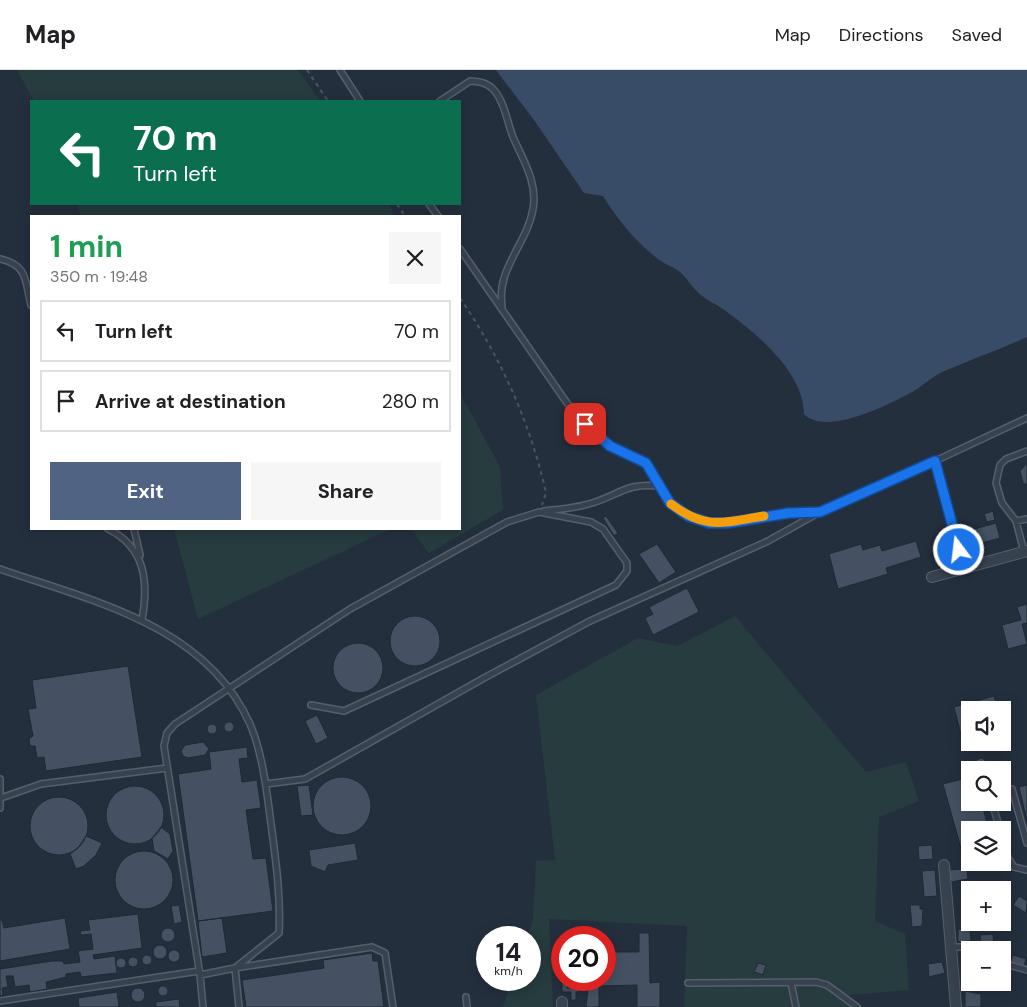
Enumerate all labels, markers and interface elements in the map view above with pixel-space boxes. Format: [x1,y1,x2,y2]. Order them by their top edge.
text: Map [25,19,76,50]
text: Map [775,23,811,47]
text: Directions [839,23,924,47]
text: Saved [952,23,1002,47]
text: 70 m [133,115,217,161]
icon: left [50,120,115,185]
text: Turn left [133,159,217,188]
text: 1 min [50,227,123,266]
button: close [389,232,441,284]
text: 350 m · 19:48 [50,266,148,287]
icon: left [52,317,80,345]
text: Turn left [95,319,173,344]
text: 70 m [394,319,439,344]
icon: arrive [52,387,80,415]
text: Arrive at destination [95,389,286,414]
text: 280 m [382,389,439,414]
pin [564,403,606,445]
icon: arrive [571,410,599,438]
button: Exit [50,462,241,520]
button: Share [251,462,441,520]
position arrow [932,523,984,575]
map controls [961,701,1011,991]
button: sound [961,701,1011,751]
button: search [961,761,1011,811]
button: layers [961,821,1011,871]
button: + [961,881,1011,931]
speed limit sign: 20 [551,926,616,991]
text: 14 [496,936,521,969]
button: − [961,941,1011,991]
text: km/h [494,963,523,979]

